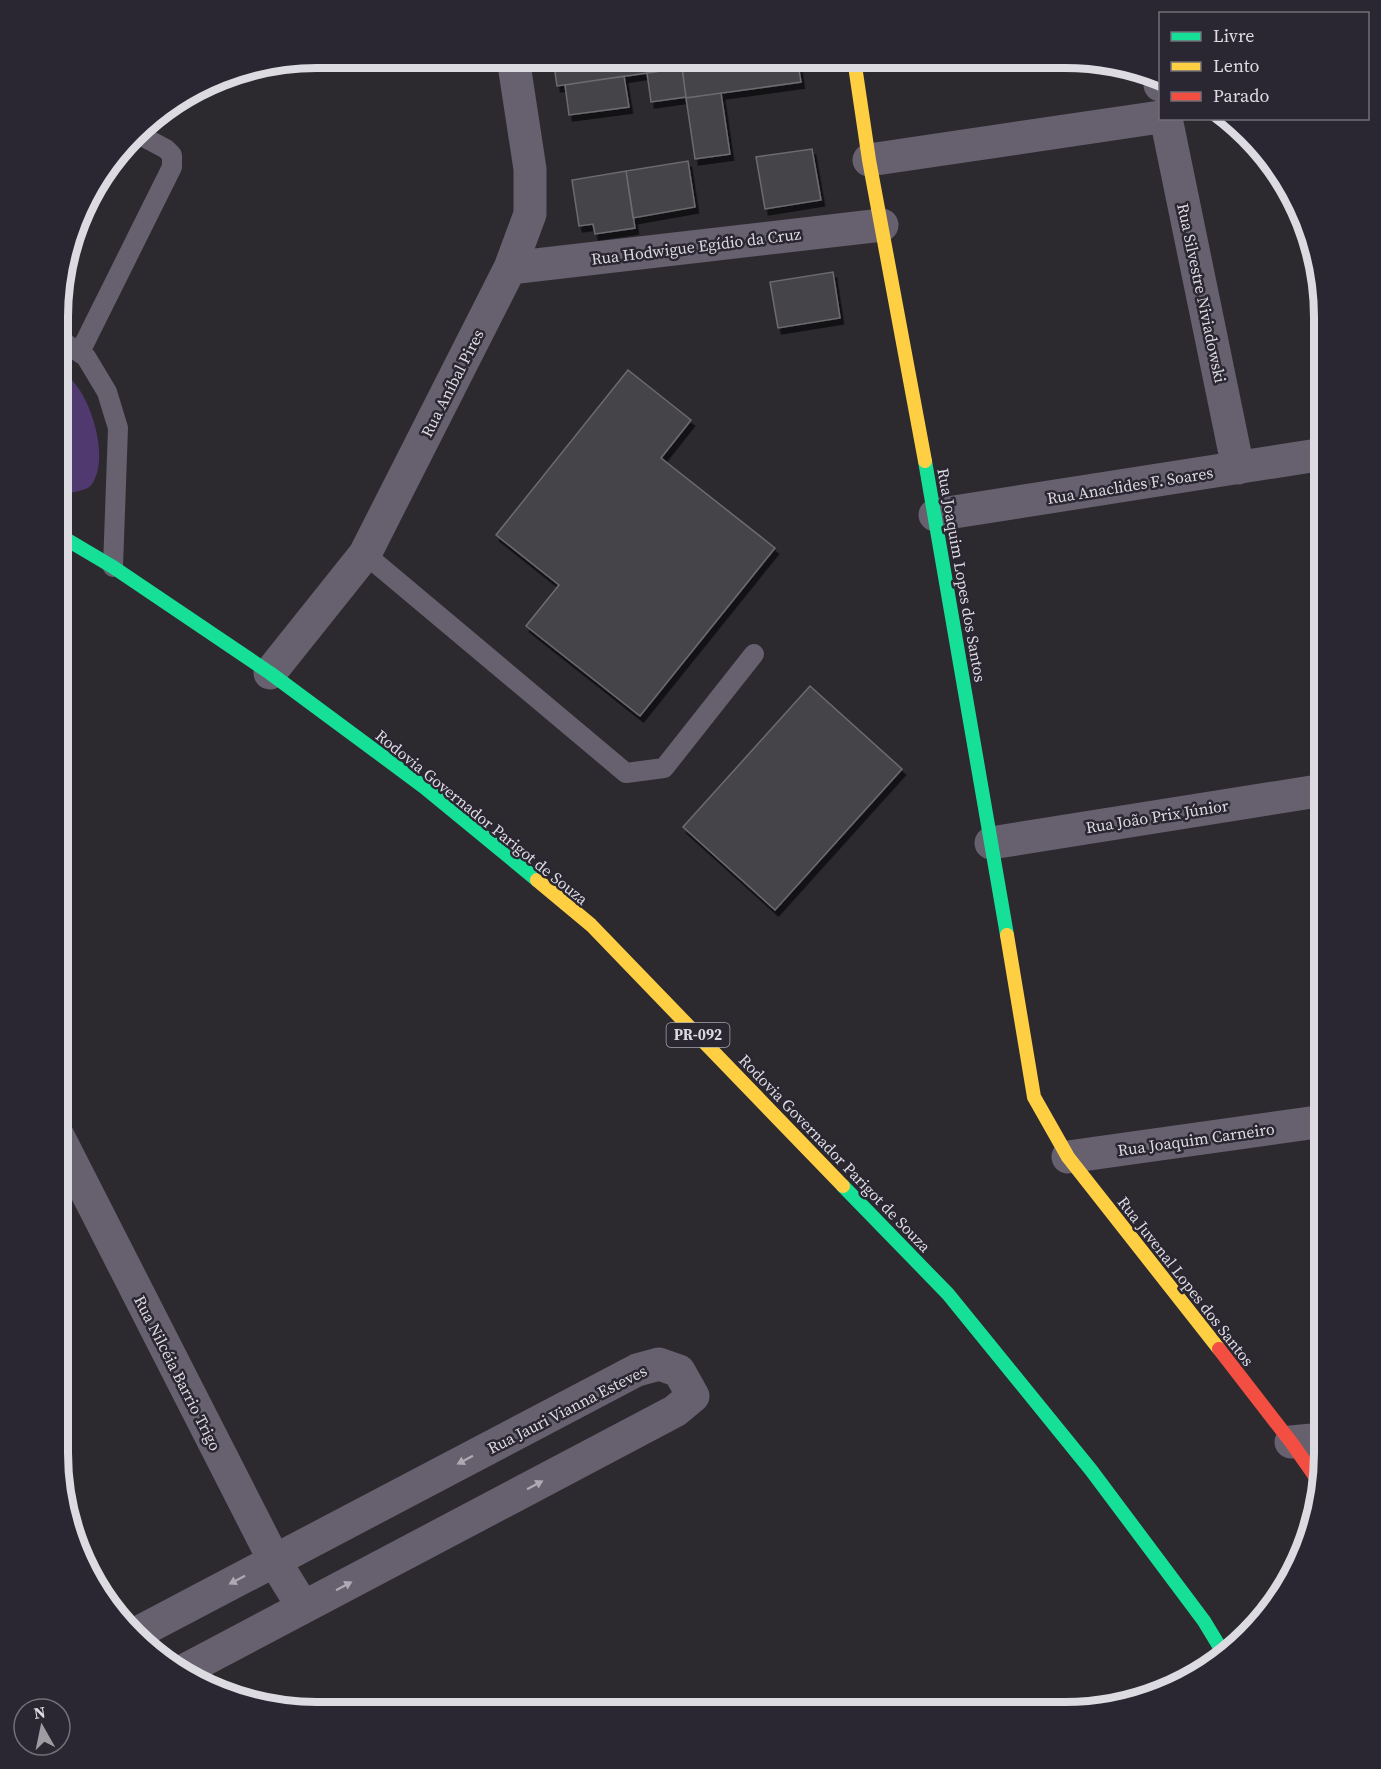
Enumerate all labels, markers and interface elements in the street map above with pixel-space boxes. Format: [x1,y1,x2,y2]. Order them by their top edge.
legend [1159,12,1369,120]
text: Livre [1213,23,1255,48]
text: Lento [1213,53,1260,78]
text: Parado [1213,83,1269,108]
street label: Rua Silvestre Niviadowski [1172,201,1232,385]
street label: Rua Hodwigue Egídio da Cruz [590,222,802,270]
street label: Rua Aníbal Pires [415,325,489,441]
street label: Rua Anaclides F. Soares [1045,461,1215,509]
street label: Rua Joaquim Lopes dos Santos [932,466,992,684]
street label: Rodovia Governador Parigot de Souza [371,724,594,910]
street label: Rua João Prix Júnior [1084,794,1230,838]
road number: PR-092 [666,1023,730,1047]
street label: Rodovia Governador Parigot de Souza [734,1049,936,1257]
street label: Rua Joaquim Carneiro [1116,1117,1276,1161]
street label: Rua Juvenal Lopes dos Santos [1113,1192,1259,1370]
street label: Rua Nilcéia Barrio Trigo [129,1292,227,1455]
street label: Rua Jauri Vianna Esteves [483,1359,651,1459]
one-way arrow [456,1455,473,1465]
one-way arrow [526,1480,543,1490]
one-way arrow [228,1575,245,1585]
one-way arrow [335,1581,352,1590]
north arrow [12,1697,72,1757]
text: N [32,1700,47,1724]

